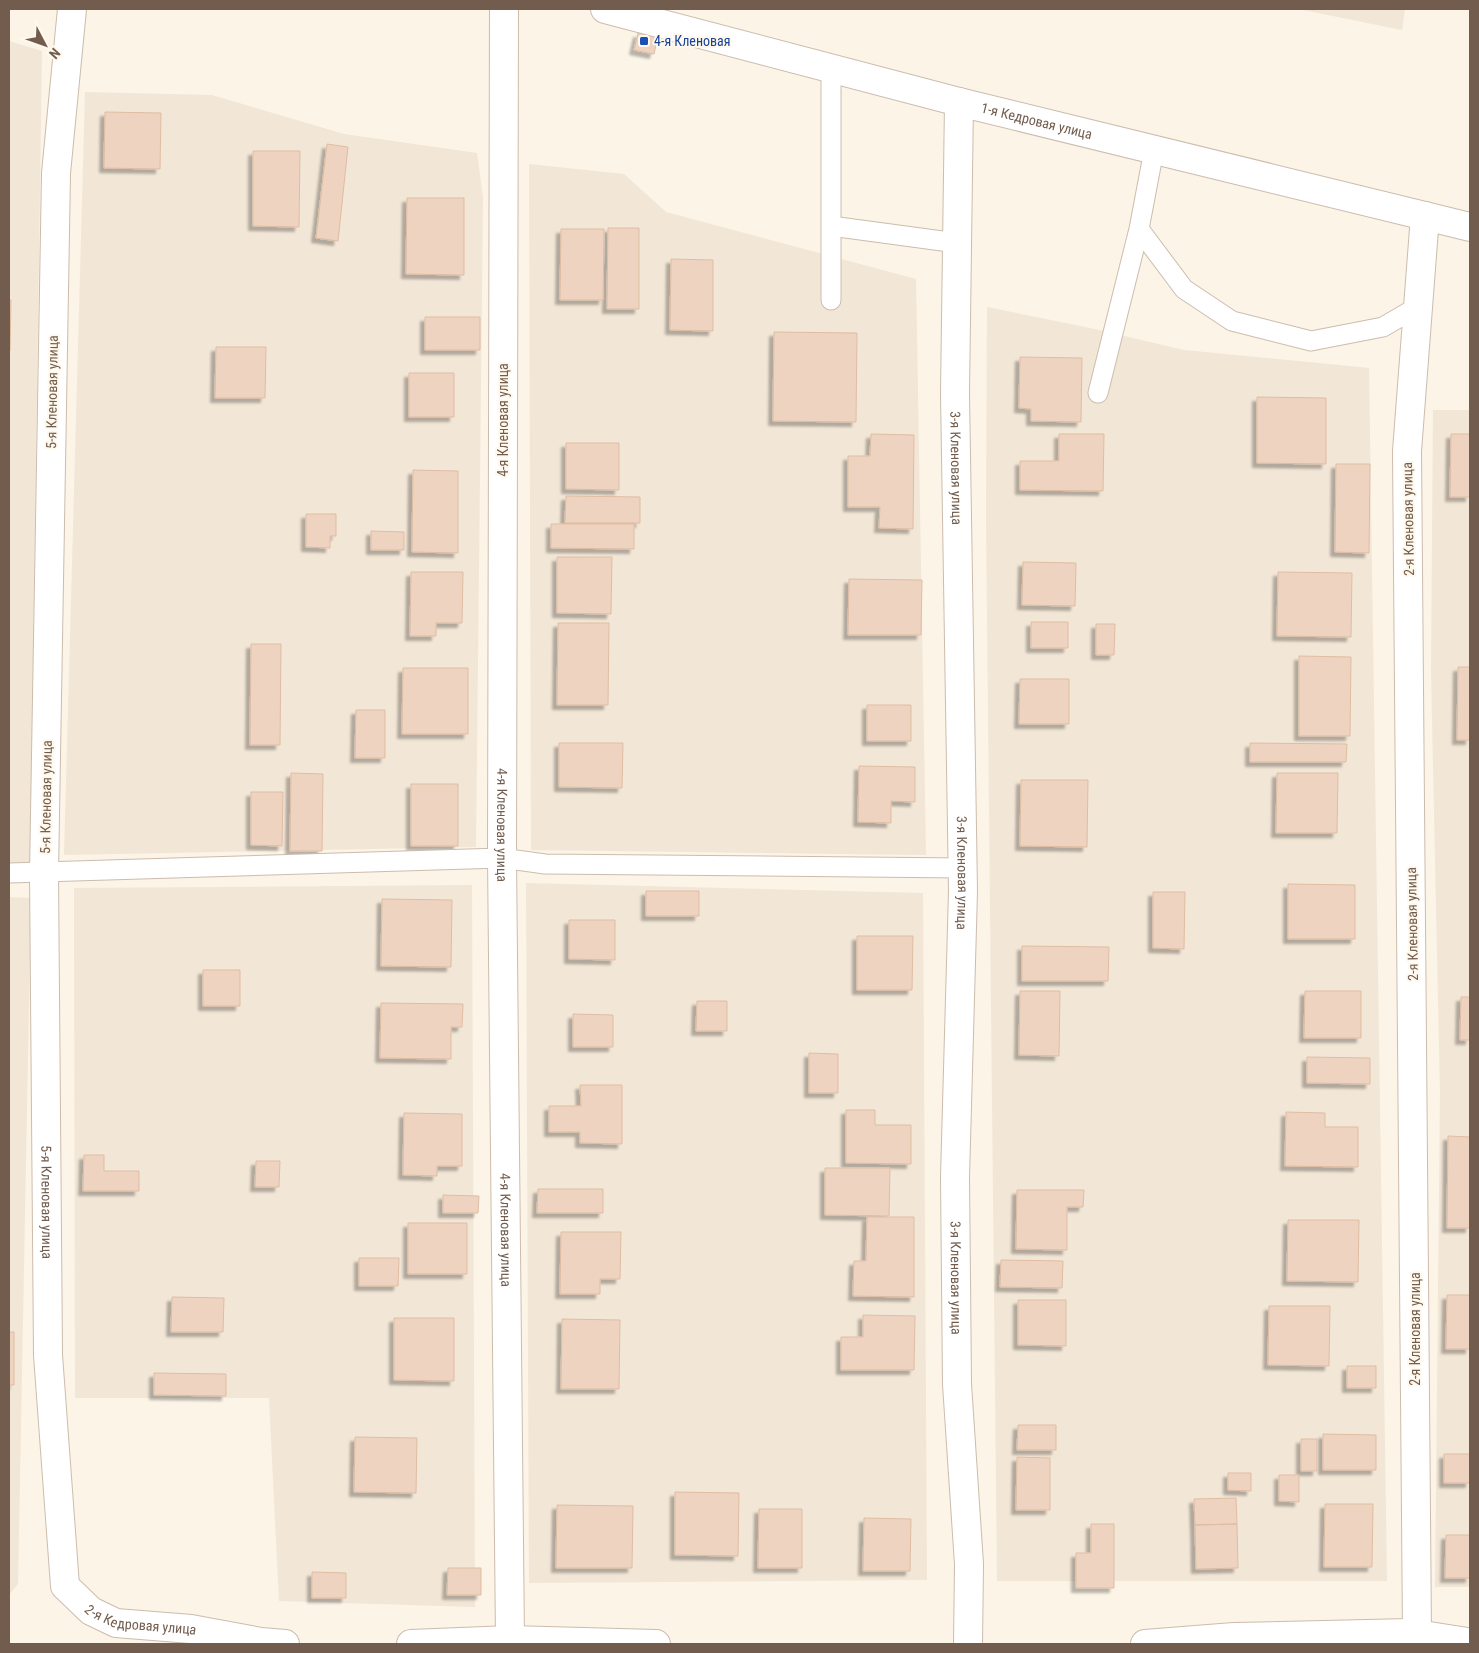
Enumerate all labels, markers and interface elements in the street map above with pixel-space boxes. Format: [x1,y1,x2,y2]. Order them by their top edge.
north arrow [20,20,70,70]
place label: 4-я Кленовая [654,33,731,49]
marker: 4-я Кленовая [638,35,650,47]
text: N [46,45,64,62]
street label: 1-я Кедровая улица [980,100,1094,142]
street label: 5-я Кленовая улица [43,335,61,449]
street label: 4-я Кленовая улица [495,363,511,477]
street label: 3-я Кленовая улица [947,411,965,525]
street label: 2-я Кленовая улица [1399,462,1417,576]
street label: 5-я Кленовая улица [37,740,55,854]
street label: 4-я Кленовая улица [494,768,510,882]
street label: 3-я Кленовая улица [954,816,971,930]
street label: 2-я Кленовая улица [1403,867,1421,981]
street label: 5-я Кленовая улица [38,1145,55,1259]
street label: 4-я Кленовая улица [497,1173,514,1287]
street label: 3-я Кленовая улица [947,1221,965,1335]
street label: 2-я Кленовая улица [1407,1272,1423,1386]
street label: 2-я Кедровая улица [82,1601,198,1638]

